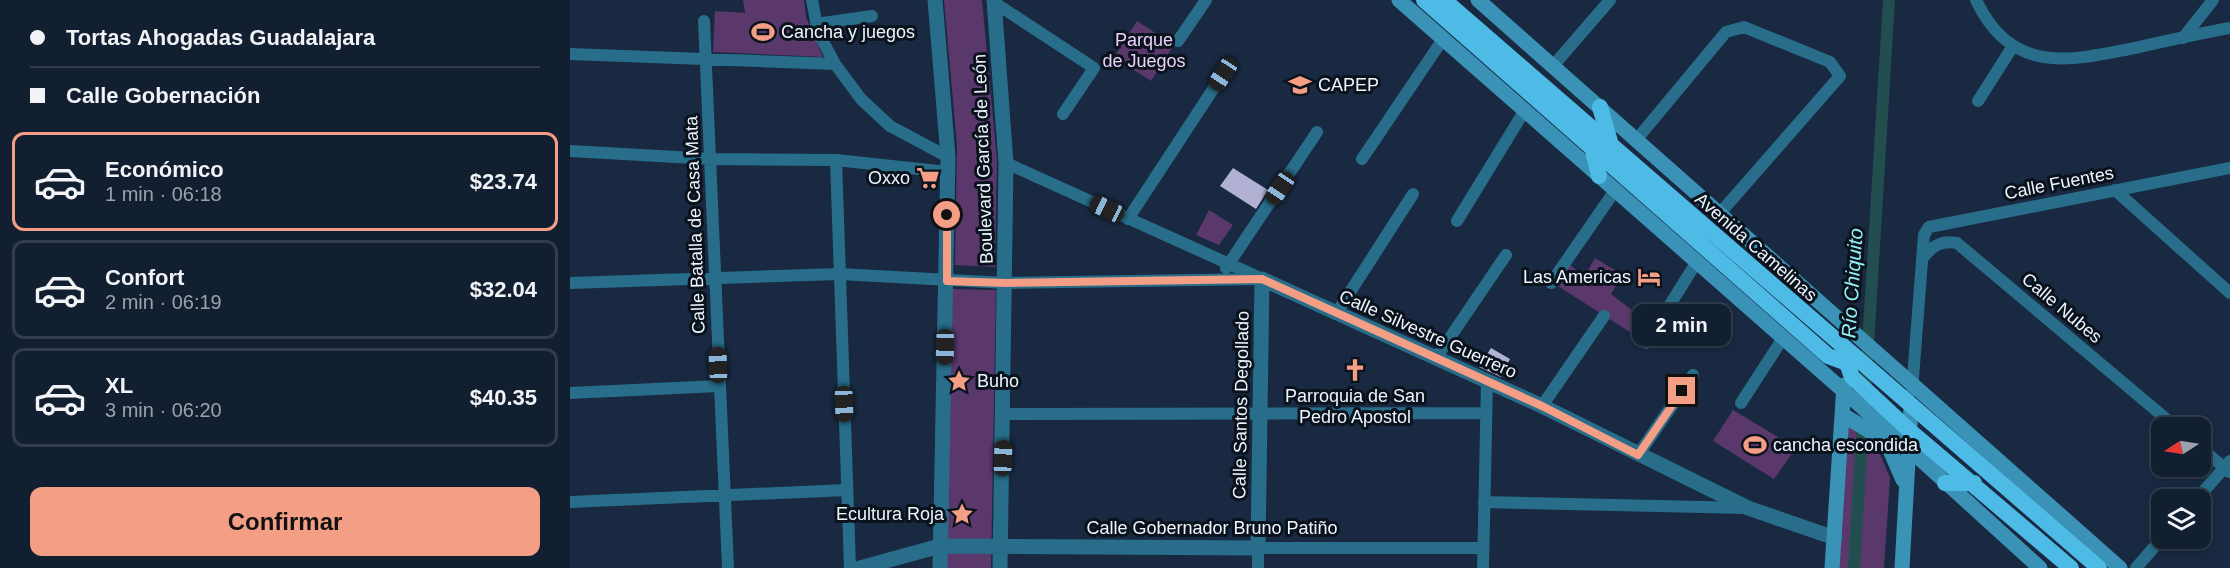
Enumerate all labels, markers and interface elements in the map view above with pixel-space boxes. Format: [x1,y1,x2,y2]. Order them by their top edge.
sports icon: Cancha y juegos [750,19,776,45]
place label: Cancha y juegos [781,22,915,42]
text: Tortas Ahogadas Guadalajara [66,25,375,50]
park label: Parque de Juegos [1102,30,1186,71]
street label: Boulevard García de León [969,54,997,264]
car [1206,54,1240,94]
school or university icon: CAPEP [1287,72,1313,98]
place label: CAPEP [1318,75,1379,95]
text: Calle Gobernación [66,83,260,108]
street label: Calle Batalla de Casa Mata [681,115,709,334]
icon: car [33,155,87,209]
text: Económico [105,157,224,182]
street label: Calle Fuentes [2003,163,2115,203]
supermarket icon: Oxxo [915,165,941,191]
place label: Oxxo [868,168,910,188]
car [1262,168,1298,208]
text: $23.74 [470,169,537,194]
text: 1 min · 06:18 [105,183,222,205]
street label: Avenida Camelinas [1691,189,1821,305]
car [1087,193,1127,225]
route start [933,201,960,228]
water label: Río Chiquito [1837,227,1867,339]
icon: car [33,263,87,317]
hotel icon: Las Americas [1636,264,1662,290]
text: Confort [105,265,184,290]
place label: Las Americas [1523,267,1631,287]
street label: Calle Nubes [2018,269,2106,347]
text: $32.04 [470,277,537,302]
street label: Calle Silvestre Guerrero [1336,286,1520,382]
text: 2 min · 06:19 [105,291,222,313]
callout: 2 min [1632,304,1732,346]
street label: Calle Santos Degollado [1229,311,1253,499]
text: 2 min [1655,314,1708,336]
car [936,329,954,365]
car [708,347,728,383]
church icon: Parroquia de San Pedro Apostol [1342,357,1368,383]
place icon: Buho [946,368,972,394]
icon: car [33,371,87,425]
place label: Buho [977,371,1019,391]
text: XL [105,373,133,398]
route end [1668,377,1695,404]
text: $40.35 [470,385,537,410]
car [834,386,854,422]
place label: Parroquia de San Pedro Apostol [1285,386,1425,427]
text: 3 min · 06:20 [105,399,222,421]
north arrow [2151,417,2211,477]
map controls [2151,417,2211,549]
sports icon: cancha escondida [1742,432,1768,458]
place label: cancha escondida [1773,435,1919,455]
car [993,440,1013,476]
button: Confirmar [30,487,540,556]
button: layers [2151,489,2211,549]
place icon: Ecultura Roja [949,501,975,527]
place label: Ecultura Roja [836,504,945,524]
street label: Calle Gobernador Bruno Patiño [1086,518,1338,538]

